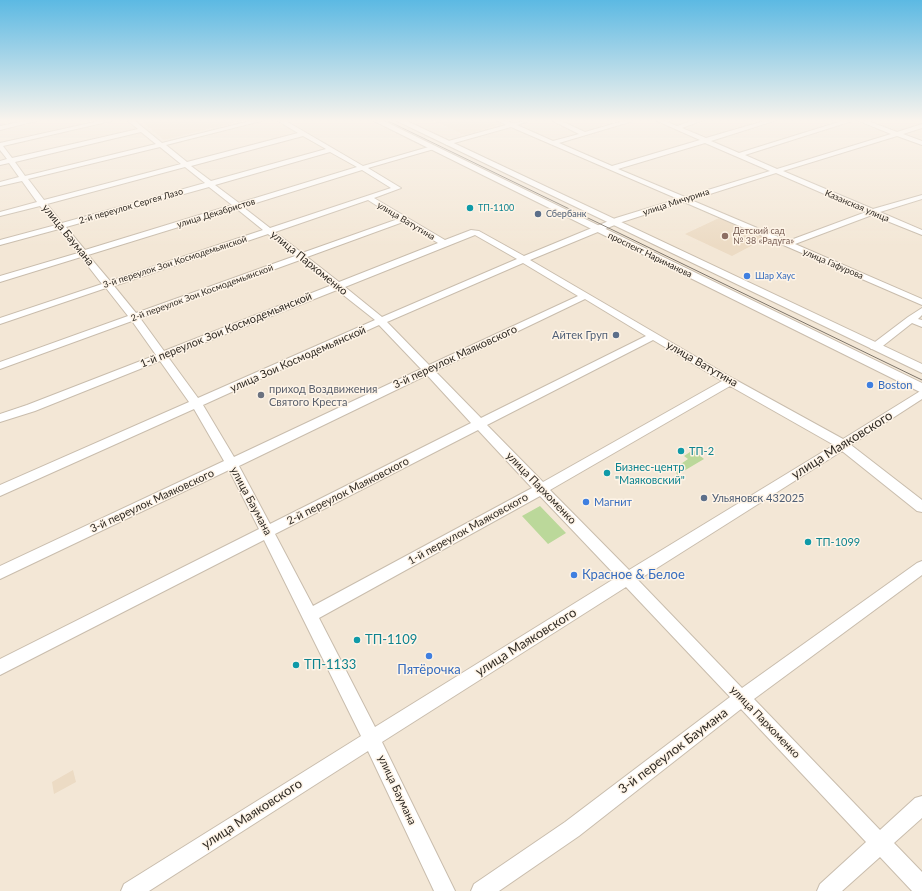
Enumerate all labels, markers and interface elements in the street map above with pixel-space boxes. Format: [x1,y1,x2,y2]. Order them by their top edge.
street label: 2-й переулок Сергея Лазо [78,186,184,226]
street label: улица Мичурина [641,186,711,218]
street label: Казанская улица [823,188,891,224]
street label: улица Декабристов [176,196,256,230]
street label: улица Ватутина [375,200,437,242]
street label: улица Баумана [39,201,97,269]
marker: ТП-1100 [465,203,475,213]
place label: ТП-1100 [478,203,514,213]
marker: Сбербанк [533,209,543,219]
place label: Сбербанк [546,209,586,219]
place label: Детский сад № 38 «Радуга» [733,226,794,247]
street label: улица Пархоменко [268,228,350,298]
street label: проспект Нариманова [606,230,694,280]
marker: Детский сад № 38 «Радуга» [720,231,730,241]
street label: 3-й переулок Зои Космодемьянской [102,234,248,290]
street label: улица Гафурова [801,246,865,282]
street label: 2-й переулок Зои Космодемьянской [129,262,275,324]
marker: Шар Хаус [742,271,752,281]
place label: Шар Хаус [755,271,795,281]
street label: 1-й переулок Зои Космодемьянской [138,289,314,371]
street label: 3-й переулок Маяковского [391,322,519,392]
street label: улица Зои Космодемьянской [228,323,368,395]
place label: Айтек Груп [552,328,608,342]
marker: Айтек Груп [611,330,621,340]
street label: улица Ватутина [664,338,740,390]
place label: Boston [878,378,912,392]
marker: Boston [865,380,875,390]
place label: приход Воздвижения Святого Креста [269,382,377,408]
marker: приход Воздвижения Святого Креста [256,390,266,400]
street label: улица Маяковского [789,408,895,482]
place label: ТП-2 [689,444,714,458]
marker: ТП-2 [676,446,686,456]
street label: улица Пархоменко [503,449,579,527]
street label: 2-й переулок Маяковского [285,454,411,528]
place label: Бизнес-центр "Маяковский" [615,460,685,486]
street label: улица Баумана [227,465,275,537]
street label: 3-й переулок Маяковского [88,466,216,536]
marker: Бизнес-центр "Маяковский" [602,468,612,478]
street label: 1-й переулок Маяковского [406,490,530,568]
place label: Ульяновск 432025 [712,491,804,505]
marker: Ульяновск 432025 [699,493,709,503]
place label: Магнит [594,495,632,509]
marker: Магнит [581,497,591,507]
place label: ТП-1099 [816,535,860,549]
marker: ТП-1099 [803,537,813,547]
place label: Красное & Белое [582,567,685,583]
marker: Красное & Белое [569,570,579,580]
street label: улица Маяковского [473,605,579,679]
place label: ТП-1109 [365,632,417,648]
marker: ТП-1109 [352,635,362,645]
marker: Пятёрочка [424,651,434,661]
place label: ТП-1133 [304,657,356,673]
marker: ТП-1133 [291,660,301,670]
place label: Пятёрочка [397,662,461,678]
street label: улица Пархоменко [727,683,803,761]
street label: 3-й переулок Баумана [615,705,731,797]
street label: улица Баумана [375,753,419,827]
street label: улица Маяковского [199,776,305,852]

